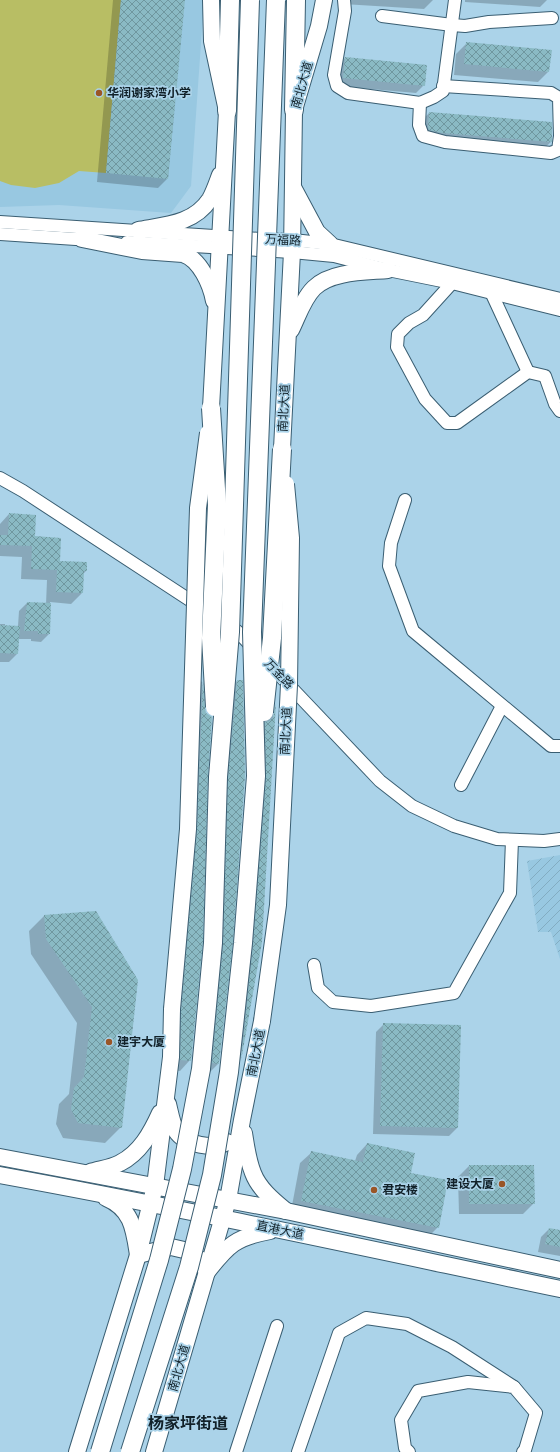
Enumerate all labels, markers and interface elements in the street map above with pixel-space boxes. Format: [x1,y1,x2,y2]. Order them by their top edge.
street label: 南北大道 [289,60,315,110]
place label: 华润谢家湾小学 [107,86,191,100]
marker: 华润谢家湾小学 [94,88,104,98]
street label: 万福路 [265,232,301,248]
street label: 南北大道 [276,384,292,432]
street label: 万金路 [261,656,297,692]
street label: 南北大道 [278,707,294,755]
street label: 南北大道 [245,1028,267,1078]
place label: 建宇大厦 [117,1035,165,1049]
marker: 建宇大厦 [104,1037,114,1047]
place label: 建设大厦 [446,1177,494,1191]
marker: 建设大厦 [497,1179,507,1189]
place label: 君安楼 [382,1183,418,1197]
marker: 君安楼 [369,1185,379,1195]
street label: 直港大道 [255,1218,305,1242]
street label: 南北大道 [166,1343,192,1393]
district label: 杨家坪街道 [148,1414,228,1434]

